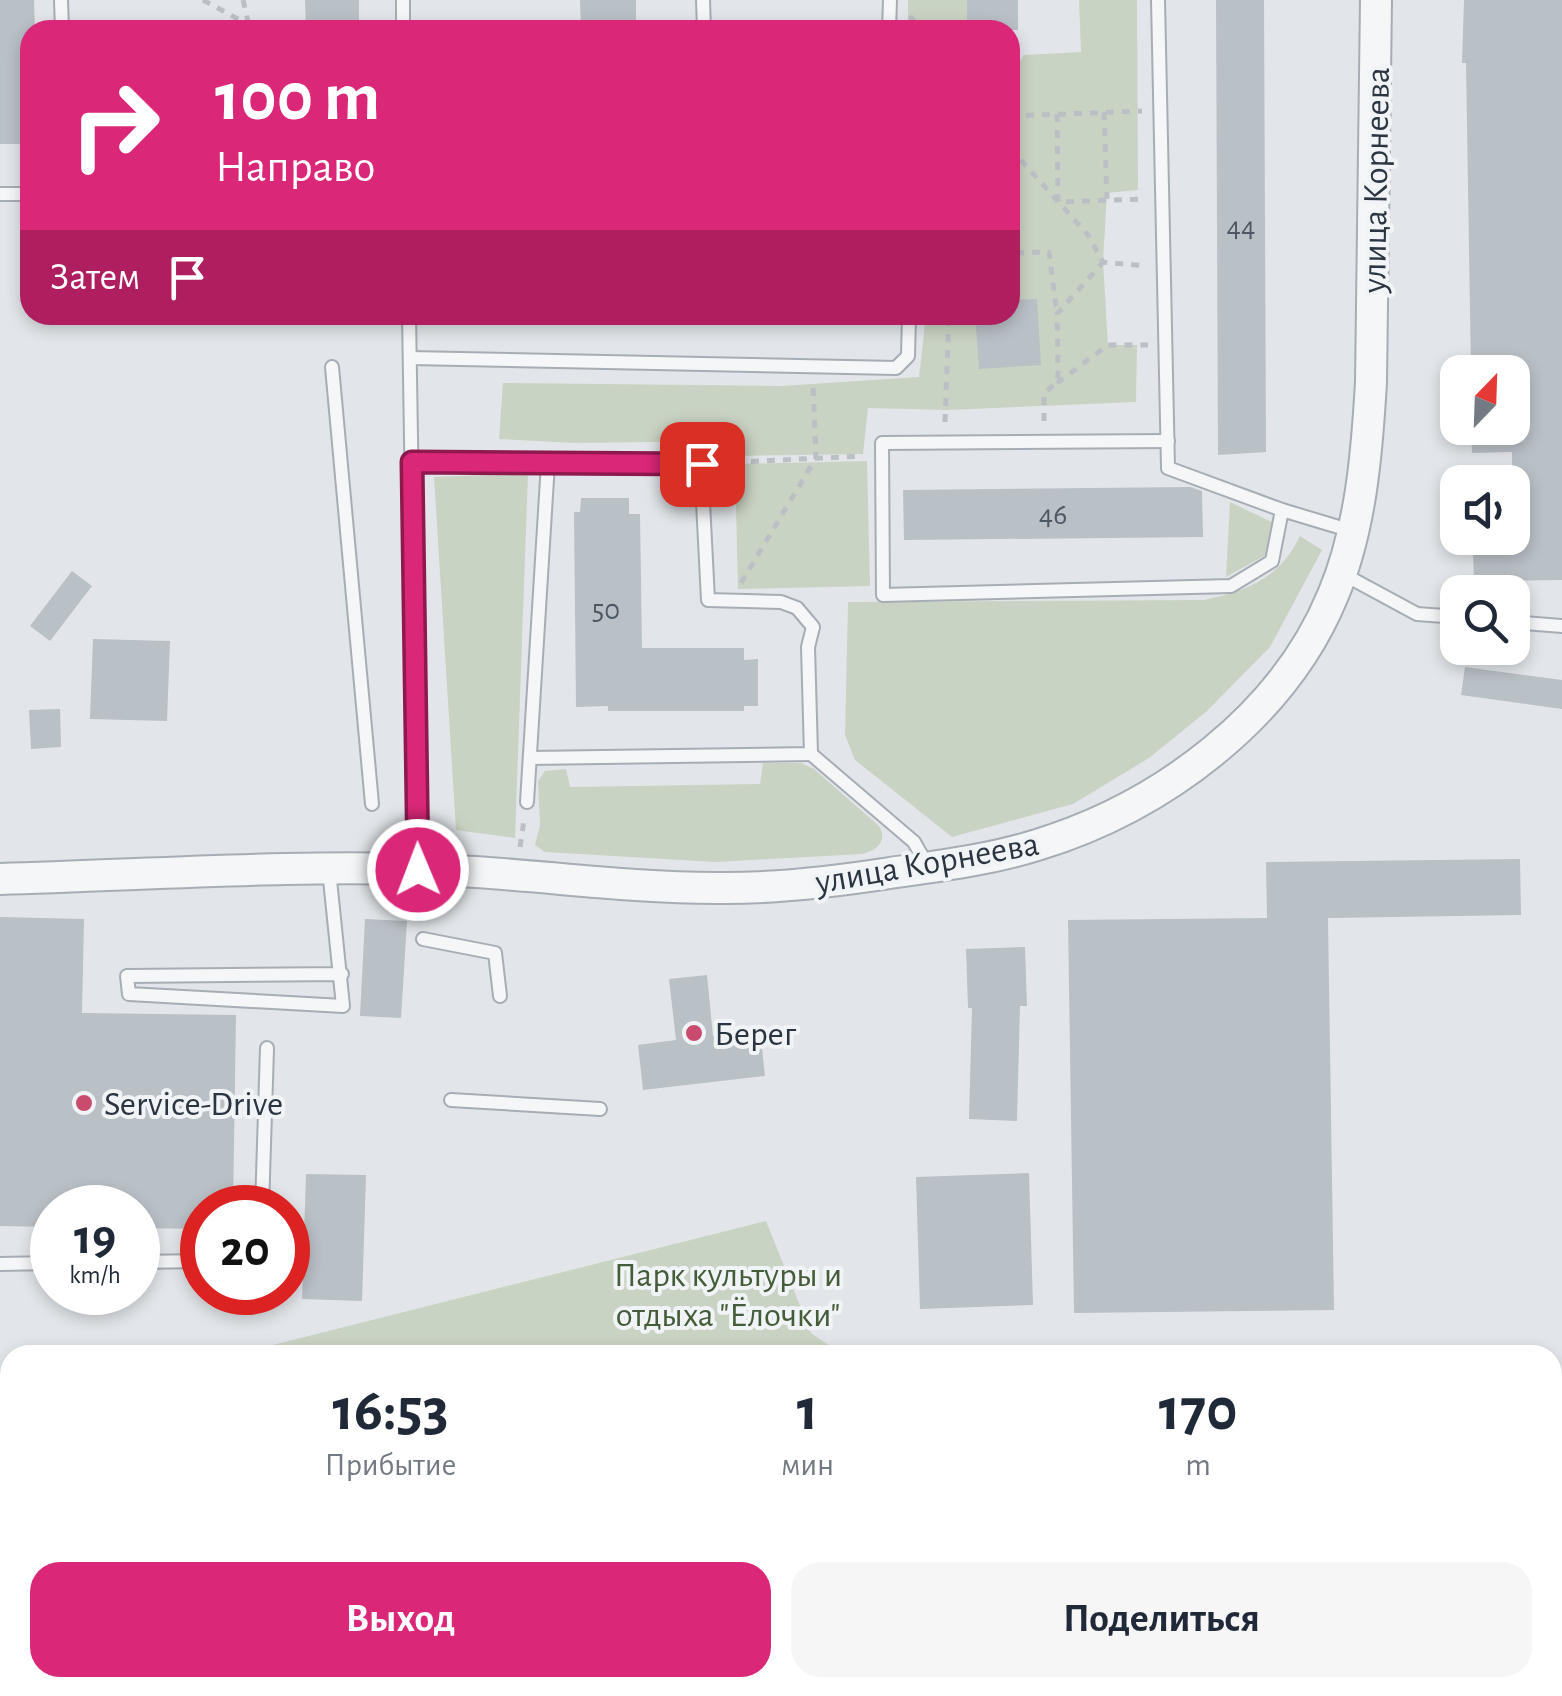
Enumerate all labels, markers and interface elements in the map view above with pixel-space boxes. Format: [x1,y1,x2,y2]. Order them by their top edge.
icon: right [50,60,180,190]
text: 100 m [215,63,380,133]
street label: улица Корнеева [1357,67,1396,294]
text: Направо [215,145,375,190]
house number: 44 [1227,212,1255,242]
icon: arrive [160,250,215,305]
text: Затем [50,259,140,297]
north arrow [1440,355,1530,445]
map controls [1440,355,1530,665]
pin [660,422,745,507]
icon: arrive [675,437,730,492]
button: sound [1440,465,1530,555]
house number: 46 [1039,500,1067,530]
button: search [1440,575,1530,665]
house number: 50 [592,595,620,625]
position arrow [366,818,470,922]
street label: улица Корнеева [812,827,1042,901]
place label: Берег [714,1017,797,1052]
marker: Берег [683,1022,705,1044]
place label: Service-Drive [104,1087,283,1122]
marker: Service-Drive [73,1092,95,1114]
speed limit sign: 20 [180,1185,310,1315]
text: 19 [74,1213,116,1263]
park label: Парк культуры и отдыха "Ёлочки" [614,1258,842,1333]
text: km/h [69,1263,121,1288]
text: 16:53 [332,1381,449,1441]
text: 1 [797,1381,818,1441]
text: 170 [1159,1381,1237,1441]
text: Прибытие [325,1449,456,1481]
text: мин [781,1449,834,1481]
text: m [1185,1449,1211,1481]
button: Выход [30,1562,771,1677]
button: Поделиться [791,1562,1532,1677]

